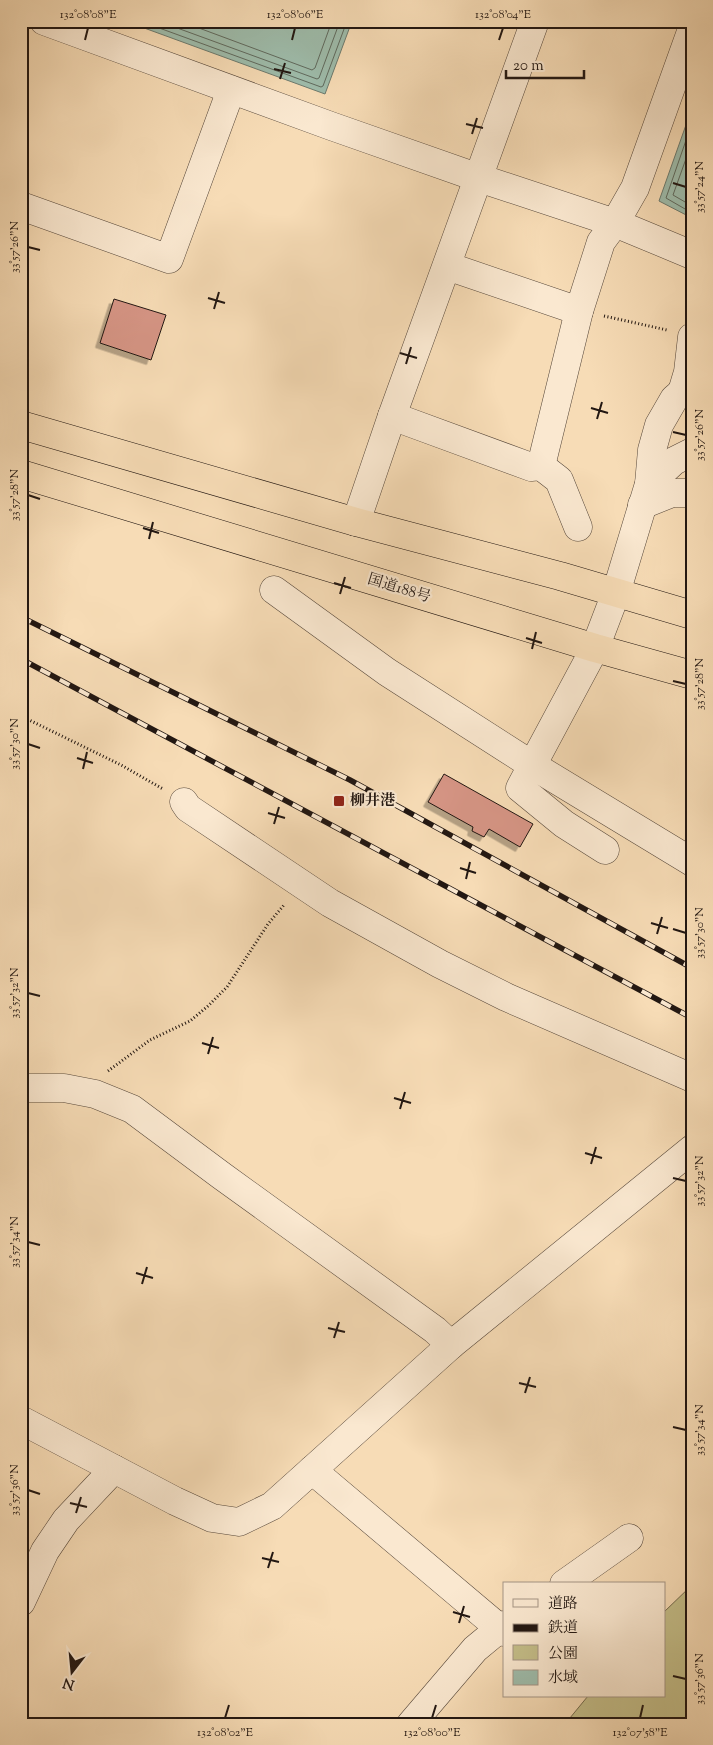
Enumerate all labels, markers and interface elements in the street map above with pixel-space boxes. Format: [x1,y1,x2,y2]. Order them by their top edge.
text: 132°08'08"E [60,6,117,24]
text: 132°08'06"E [267,6,324,24]
text: 132°08'04"E [475,6,532,24]
scale bar [506,48,583,80]
text: 20 m [513,56,544,77]
text: 33°57'24"N [691,161,709,213]
text: 33°57'26"N [6,220,24,273]
text: 33°57'26"N [691,408,709,461]
text: 33°57'28"N [6,468,24,521]
street label: 国道188号 [365,569,433,609]
text: 33°57'28"N [691,657,709,710]
text: 33°57'30"N [6,718,24,770]
place label: 柳井港 [350,791,395,812]
marker: 柳井港 [332,794,346,808]
text: 33°57'30"N [691,907,709,959]
text: 33°57'32"N [6,967,24,1018]
text: 33°57'32"N [691,1155,709,1206]
text: 33°57'34"N [6,1216,24,1268]
text: 33°57'34"N [691,1404,709,1456]
text: 33°57'36"N [6,1464,24,1516]
legend [503,1582,666,1698]
text: 道路 [548,1594,578,1615]
text: 鉄道 [548,1618,578,1639]
text: 公園 [548,1644,578,1665]
north arrow [48,1648,98,1698]
text: 33°57'36"N [691,1653,709,1705]
text: 水域 [548,1668,578,1689]
text: N [61,1671,77,1694]
text: 132°08'02"E [197,1724,254,1742]
text: 132°08'00"E [404,1724,461,1742]
text: 132°07'58"E [612,1724,668,1742]

